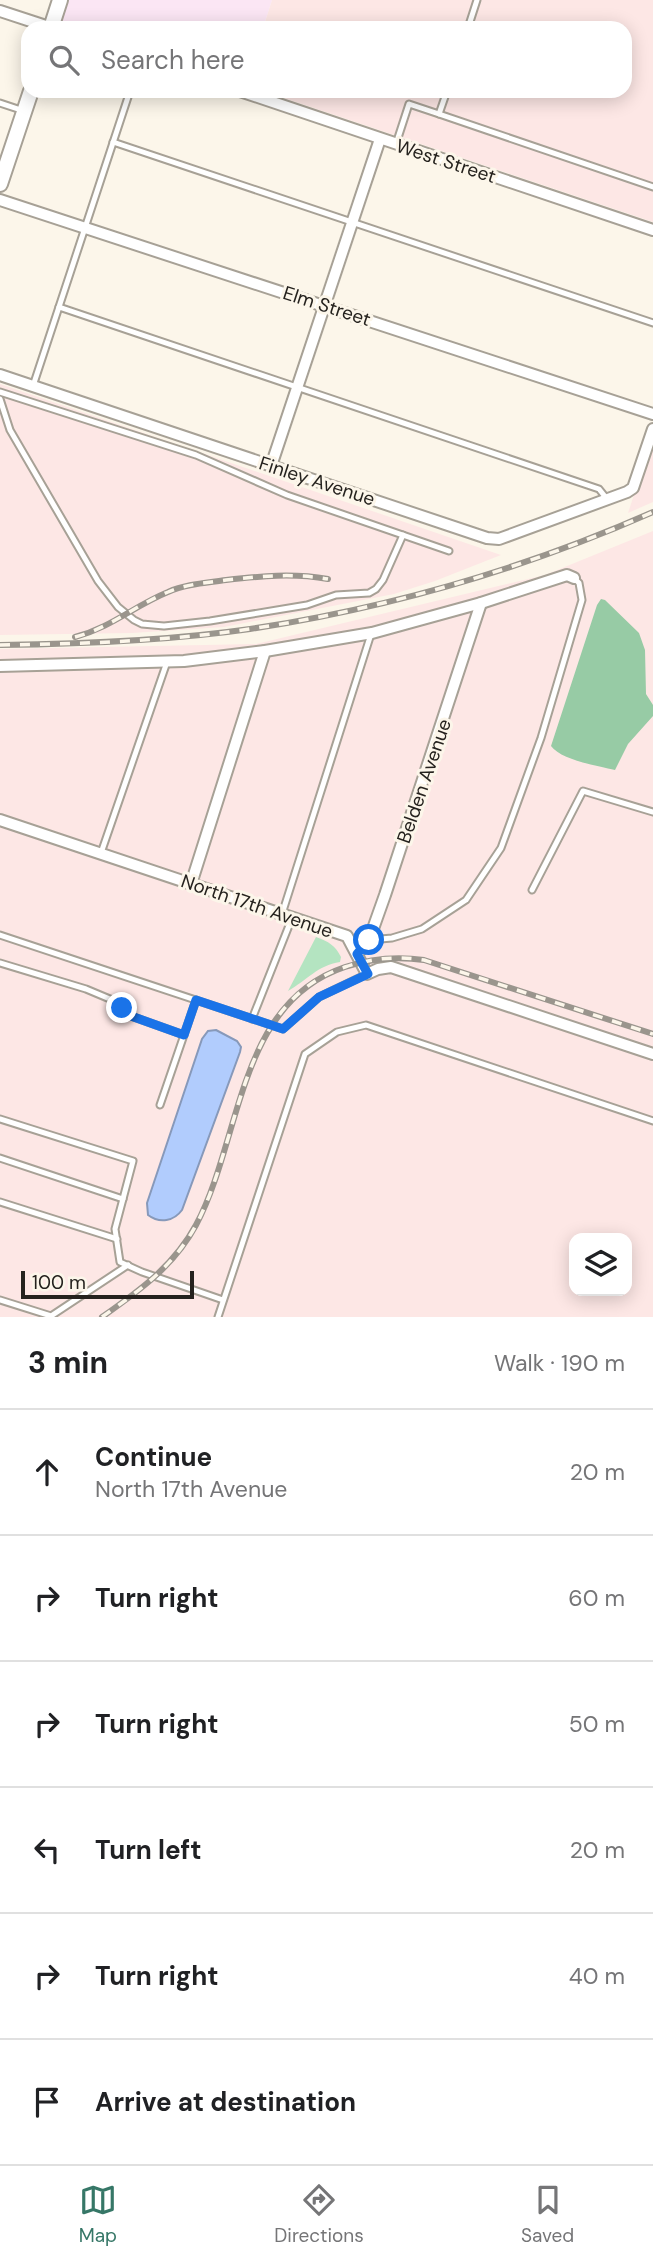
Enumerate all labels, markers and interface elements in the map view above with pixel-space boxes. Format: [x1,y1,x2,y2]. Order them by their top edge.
search box [21,21,632,98]
icon: search [45,41,83,79]
text: Search here [101,43,244,77]
street label: West Street [393,133,499,189]
street label: Elm Street [280,280,374,332]
street label: Finley Avenue [256,450,378,512]
street label: Belden Avenue [391,716,457,846]
street label: North 17th Avenue [178,868,336,944]
route start [353,924,384,955]
route end [106,992,137,1023]
map controls [569,1233,632,1296]
button: layers [569,1233,632,1296]
scale bar [21,1268,194,1300]
text: 100 m [32,1270,86,1295]
text: 3 min [28,1343,108,1382]
text: Walk · 190 m [494,1348,625,1378]
text: Continue [95,1440,212,1474]
icon: ahead [28,1453,66,1491]
text: 20 m [570,1457,625,1487]
text: North 17th Avenue [95,1474,287,1504]
icon: right [28,1579,66,1617]
text: Turn right [95,1581,219,1615]
text: 60 m [568,1583,625,1613]
icon: right [28,1705,66,1743]
text: Turn right [95,1707,219,1741]
text: 50 m [569,1709,625,1739]
icon: left [28,1831,66,1869]
text: Turn left [95,1833,202,1867]
text: 20 m [570,1835,625,1865]
icon: right [28,1957,66,1995]
text: Turn right [95,1959,219,1993]
text: 40 m [569,1961,625,1991]
icon: arrive [28,2083,66,2121]
text: Arrive at destination [95,2085,356,2119]
tab: Map [79,2181,117,2248]
tab: Directions [274,2181,364,2248]
tab: Saved [521,2181,574,2248]

